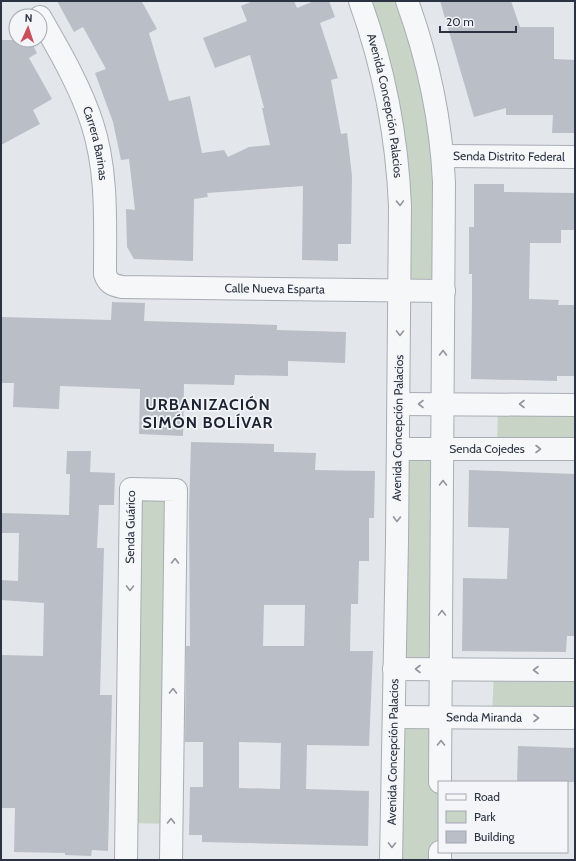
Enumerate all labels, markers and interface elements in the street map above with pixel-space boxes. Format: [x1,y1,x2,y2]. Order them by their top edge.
north arrow [8,8,48,48]
scale bar [440,8,516,34]
text: N [24,11,33,25]
text: 20 m [446,14,474,29]
street label: Avenida Concepción Palacios [364,32,406,178]
street label: Carrera Barinas [80,104,111,181]
street label: Senda Distrito Federal [453,148,565,164]
one-way arrow [395,200,404,206]
street label: Calle Nueva Esparta [224,280,325,297]
one-way arrow [395,330,404,336]
one-way arrow [439,350,447,356]
street label: Avenida Concepción Palacios [389,355,406,501]
district label: URBANIZACIÓN SIMÓN BOLÍVAR [143,395,273,432]
one-way arrow [418,400,424,408]
one-way arrow [519,400,525,408]
street label: Senda Cojedes [449,441,525,456]
one-way arrow [535,445,541,453]
one-way arrow [439,480,447,486]
street label: Senda Guárico [122,490,138,564]
one-way arrow [393,516,401,522]
one-way arrow [171,558,179,564]
one-way arrow [126,585,134,591]
one-way arrow [438,610,446,616]
one-way arrow [415,665,421,673]
one-way arrow [533,666,539,674]
street label: Avenida Concepción Palacios [384,679,401,825]
one-way arrow [169,688,177,694]
street label: Senda Miranda [446,709,522,725]
one-way arrow [533,714,539,722]
one-way arrow [437,740,445,746]
legend [438,781,568,853]
text: Road [474,789,500,804]
text: Park [474,809,496,824]
one-way arrow [167,818,176,824]
text: Building [474,829,516,844]
one-way arrow [387,842,396,848]

